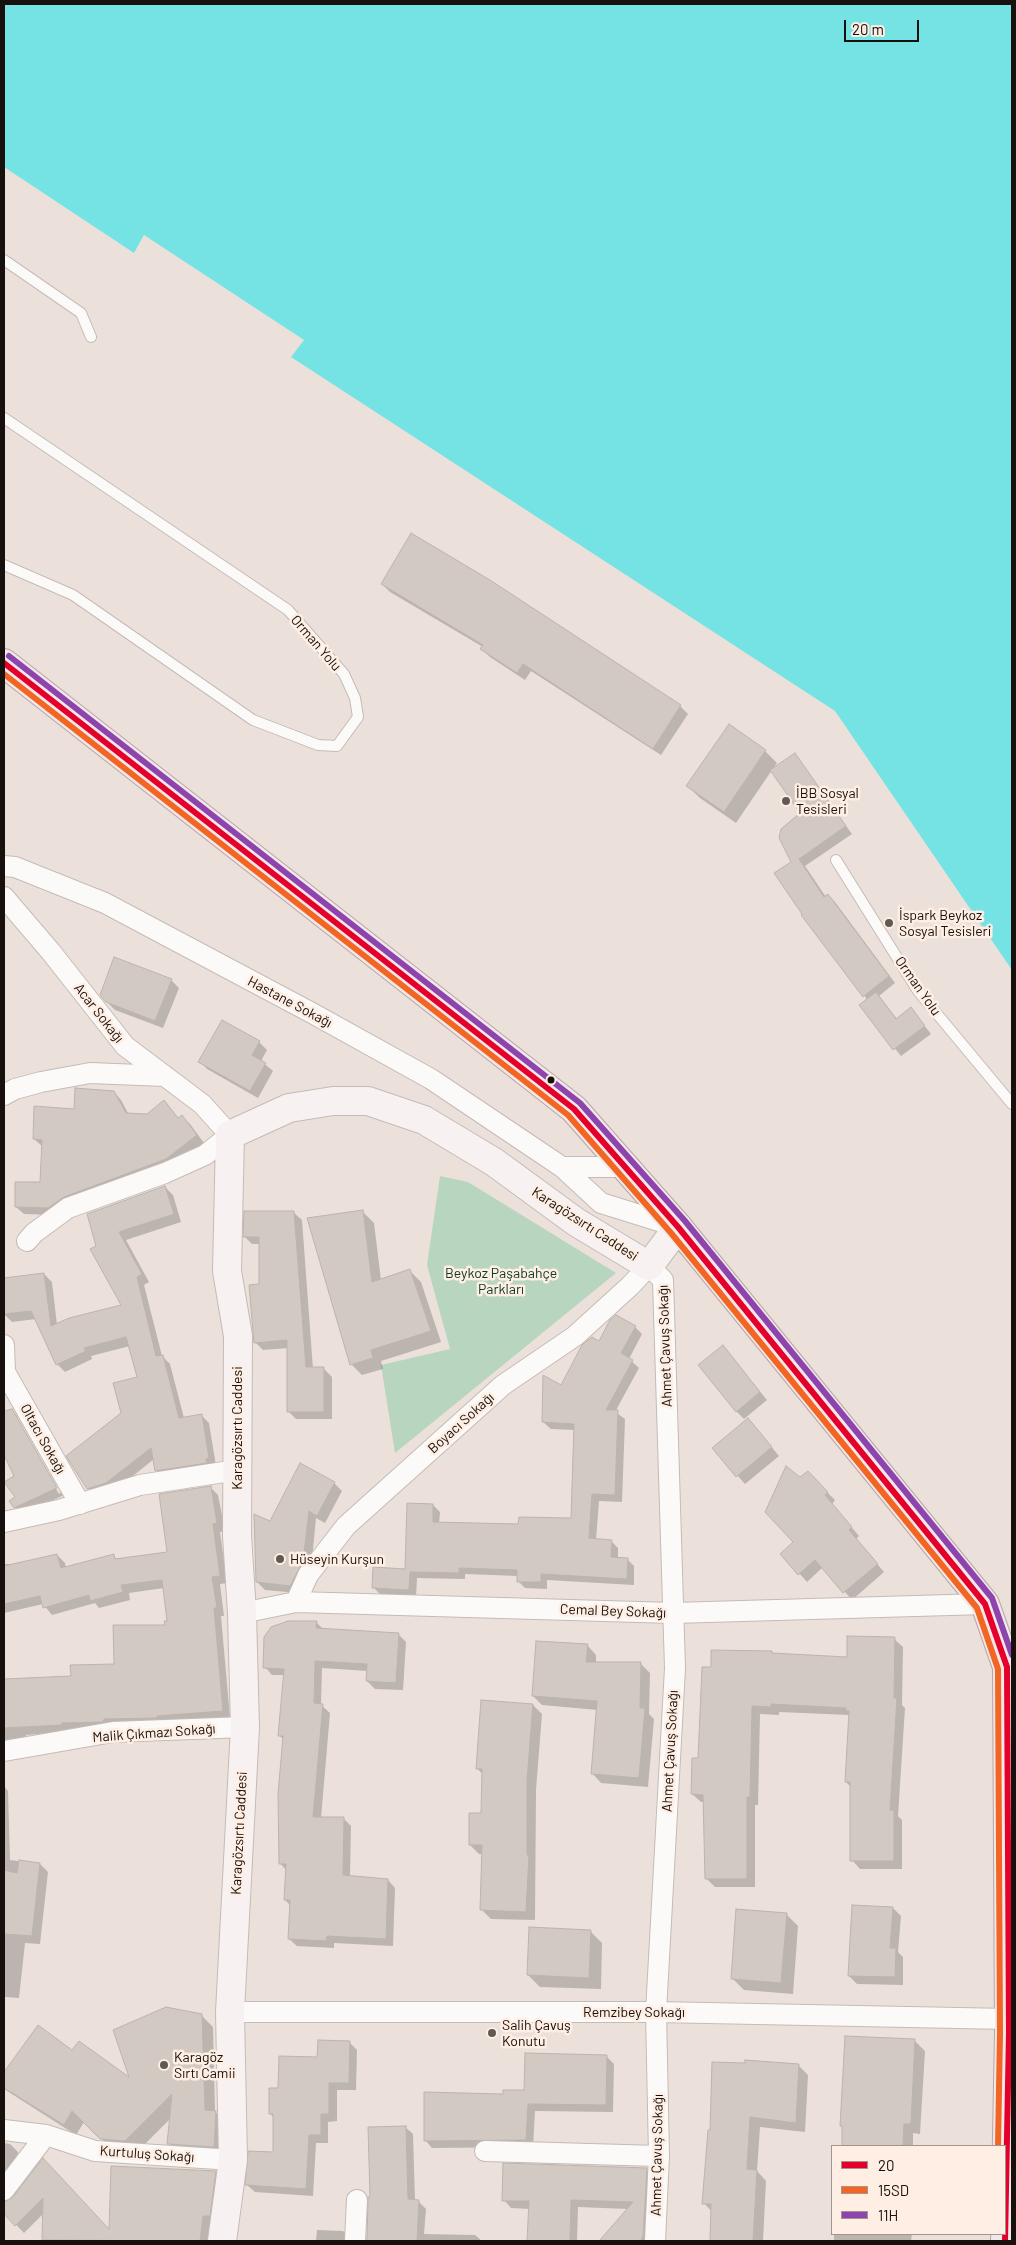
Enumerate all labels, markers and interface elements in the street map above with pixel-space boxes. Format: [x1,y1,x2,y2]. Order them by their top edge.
scale bar [846,10,921,42]
text: 20 m [852,20,884,38]
street label: Orman Yolu [287,612,345,674]
place label: İBB Sosyal Tesisleri [796,785,859,818]
marker: İBB Sosyal Tesisleri [780,795,792,807]
place label: İspark Beykoz Sosyal Tesisleri [899,907,991,940]
marker: İspark Beykoz Sosyal Tesisleri [883,917,895,929]
street label: Orman Yolu [892,953,944,1019]
street label: Hastane Sokağı [245,973,335,1031]
street label: Acar Sokağı [71,980,127,1046]
unlabelled marker [546,1075,556,1085]
street label: Karagözsırtı Caddesi [529,1183,641,1265]
park label: Beykoz Paşabahçe Parkları [445,1265,557,1298]
street label: Ahmet Çavuş Sokağı [654,1285,676,1407]
street label: Karagözsırtı Caddesi [229,1366,245,1490]
street label: Boyacı Sokağı [425,1389,497,1457]
street label: Oltacı Sokağı [17,1401,69,1477]
place label: Hüseyin Kurşun [290,1551,384,1567]
marker: Hüseyin Kurşun [274,1553,286,1565]
street label: Cemal Bey Sokağı [560,1601,666,1621]
street label: Ahmet Çavuş Sokağı [658,1689,682,1813]
street label: Malik Çıkmazı Sokağı [92,1720,216,1746]
street label: Karagözsırtı Caddesi [227,1771,251,1895]
street label: Remzibey Sokağı [583,2004,685,2020]
place label: Salih Çavuş Konutu [502,2017,571,2050]
marker: Salih Çavuş Konutu [486,2027,498,2039]
place label: Karagöz Sırtı Camii [174,2049,236,2082]
marker: Karagöz Sırtı Camii [158,2059,170,2071]
street label: Ahmet Çavuş Sokağı [648,2094,666,2216]
street label: Kurtuluş Sokağı [99,2142,195,2166]
legend [831,2145,1006,2235]
text: 20 [878,2156,895,2174]
text: 15SD [878,2181,909,2199]
text: 11H [878,2206,898,2224]

